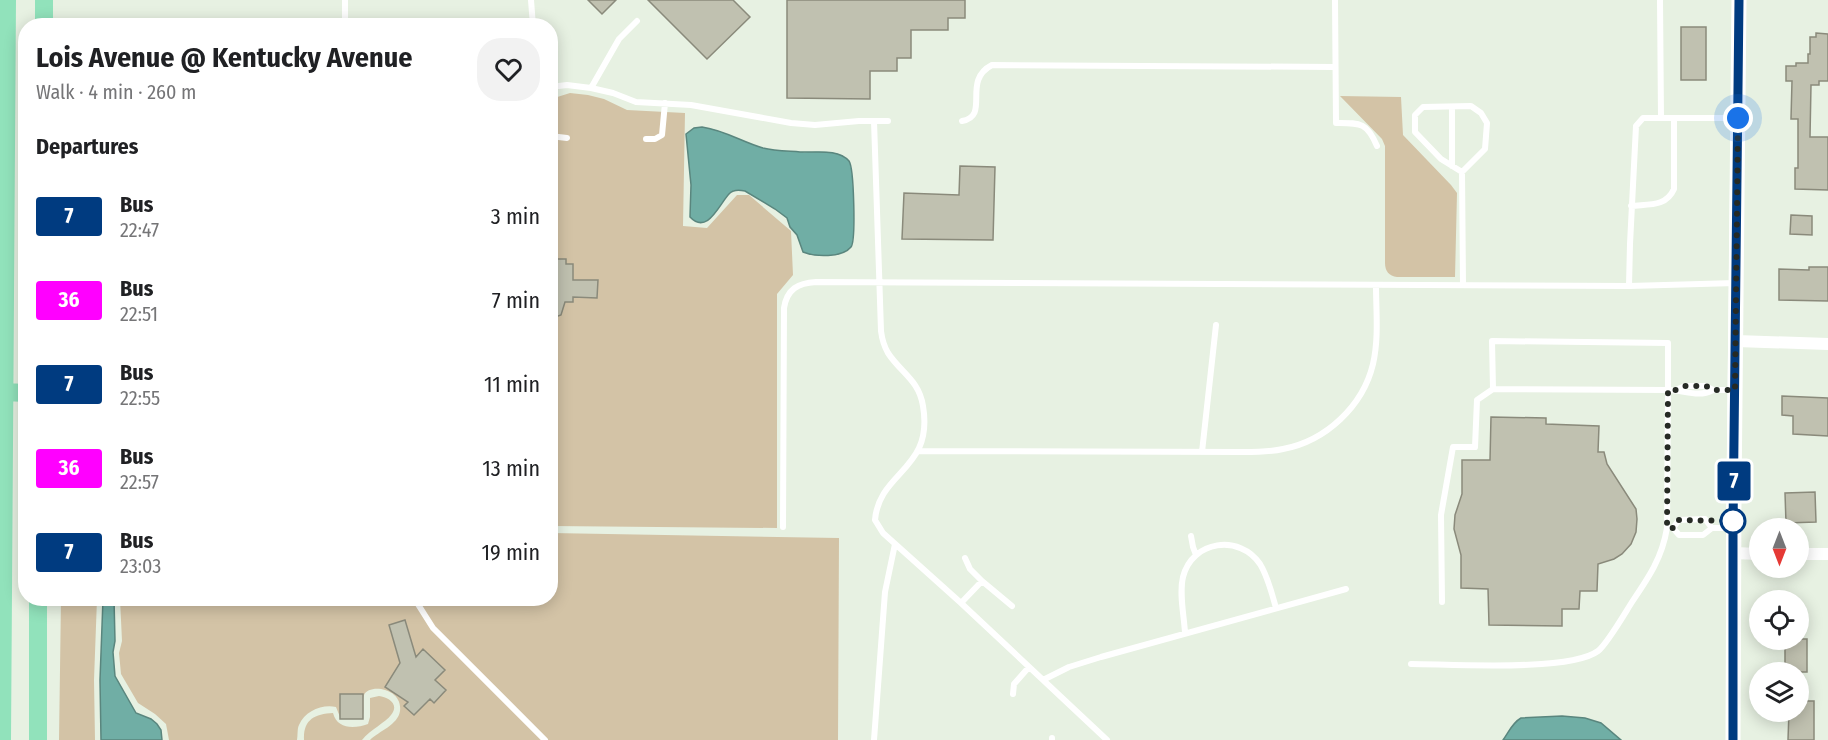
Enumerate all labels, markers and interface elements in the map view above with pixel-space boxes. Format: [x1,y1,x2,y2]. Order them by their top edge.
button: heart [477,38,540,101]
text: Lois Avenue @ Kentucky Avenue [36,41,412,74]
text: Walk · 4 min · 260 m [36,80,196,104]
your location [1723,103,1753,133]
text: Departures [36,133,138,160]
text: Bus [120,191,153,218]
text: 7 [65,203,73,229]
text: 3 min [491,203,540,230]
text: 22:47 [120,218,159,242]
text: Bus [120,275,153,302]
text: 36 [59,287,79,313]
text: 7 min [492,287,540,314]
text: 22:51 [120,302,158,326]
text: Bus [120,359,153,386]
text: 7 [65,371,73,397]
text: 11 min [484,371,540,398]
text: 22:55 [120,386,160,410]
text: Bus [120,443,153,470]
text: 36 [59,455,79,481]
text: 13 min [482,455,540,482]
line badge: 7 [1714,462,1754,500]
text: 7 [1730,468,1738,494]
text: 22:57 [120,470,159,494]
unlabelled marker [1720,508,1746,534]
north arrow [1749,518,1809,578]
map controls [1749,518,1809,722]
text: Bus [120,527,153,554]
text: 7 [65,539,73,565]
text: 19 min [482,539,540,566]
text: 23:03 [120,554,161,578]
button: locate [1749,590,1809,650]
button: layers [1749,662,1809,722]

